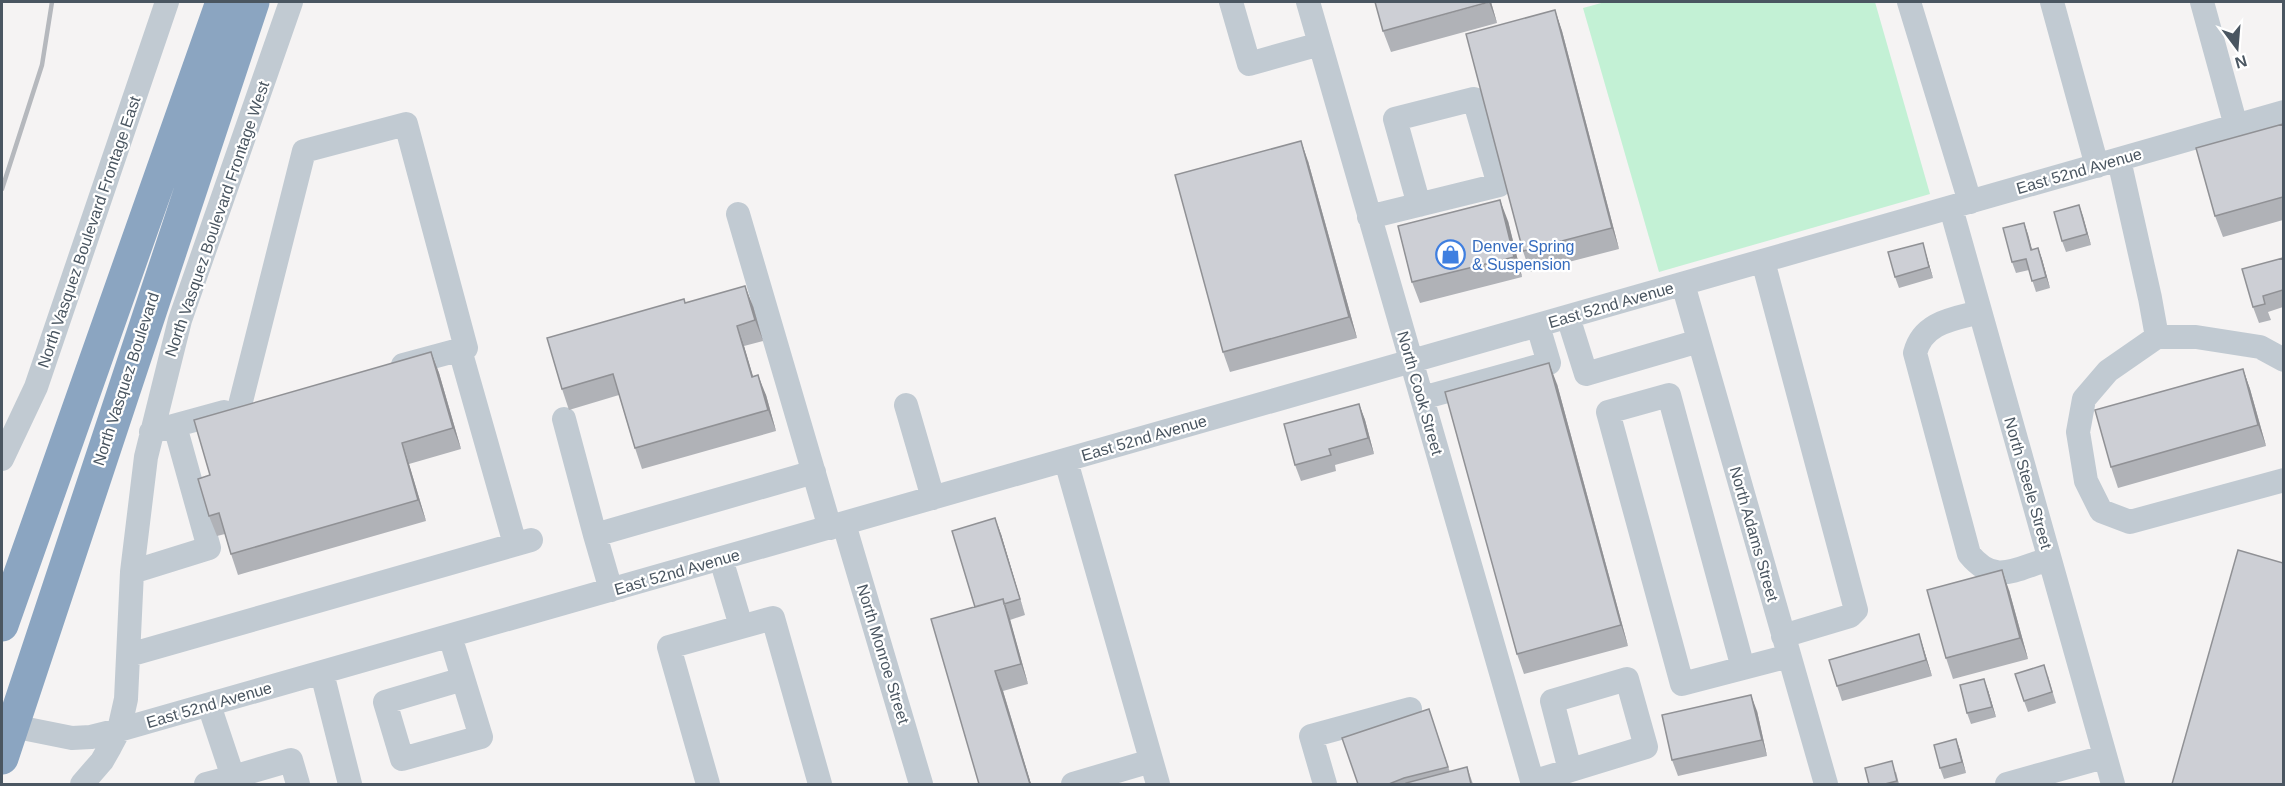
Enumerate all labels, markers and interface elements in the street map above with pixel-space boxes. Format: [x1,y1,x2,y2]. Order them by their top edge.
north arrow [2207,18,2267,78]
text: N [2233,52,2249,72]
street label: North Vasquez Boulevard Frontage West [162,79,272,359]
street label: North Vasquez Boulevard Frontage East [34,93,144,370]
street label: East 52nd Avenue [2014,145,2144,197]
place label: Denver Spring & Suspension [1472,238,1574,273]
shop icon: Denver Spring & Suspension [1435,239,1467,271]
street label: East 52nd Avenue [1546,279,1676,331]
street label: North Vasquez Boulevard [90,290,162,468]
street label: North Cook Street [1394,329,1446,457]
street label: East 52nd Avenue [1079,412,1209,464]
street label: North Steele Street [2001,415,2055,551]
street label: North Adams Street [1727,465,1782,604]
street label: East 52nd Avenue [612,546,742,598]
street label: North Monroe Street [854,582,912,726]
street label: East 52nd Avenue [144,679,274,731]

